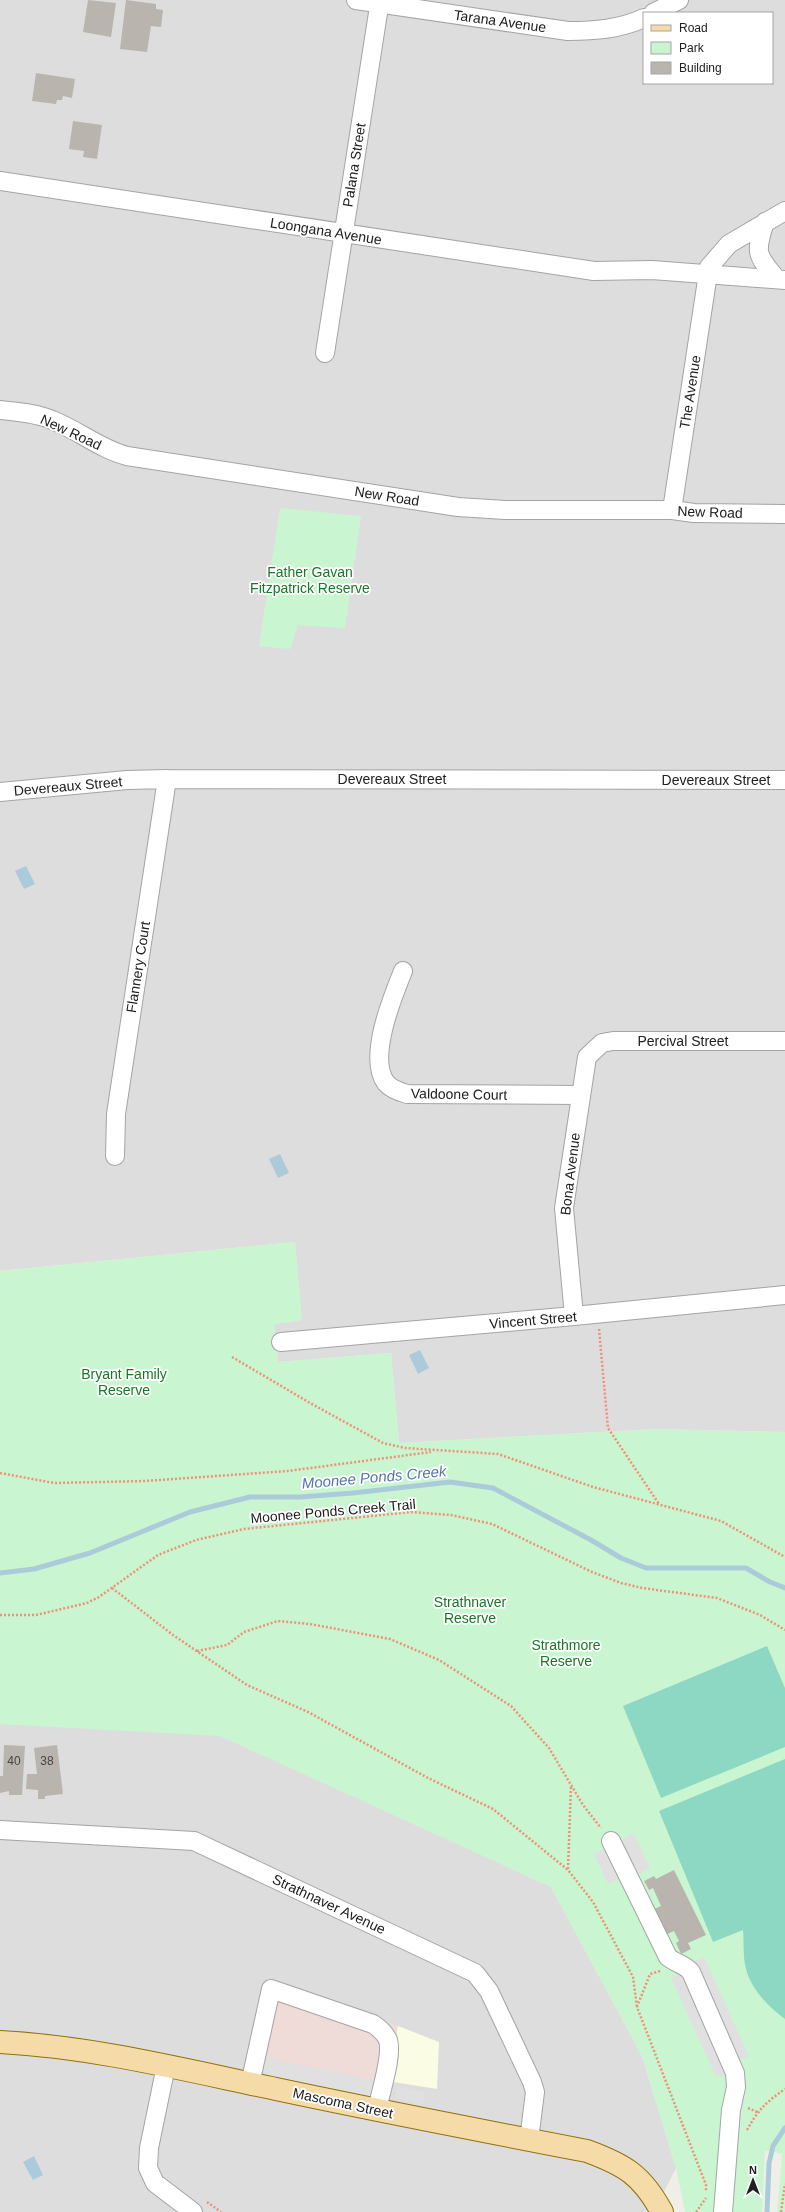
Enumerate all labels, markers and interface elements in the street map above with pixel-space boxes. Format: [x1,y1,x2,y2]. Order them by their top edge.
street label: Tarana Avenue [453,7,547,35]
legend [643,12,773,84]
text: Road [679,21,708,35]
text: Park [679,41,705,55]
text: Building [679,61,722,75]
street label: Palana Street [339,122,369,208]
street label: Loongana Avenue [269,214,383,248]
street label: The Avenue [676,354,704,430]
street label: New Road [38,411,104,453]
street label: New Road [353,483,421,509]
street label: New Road [677,503,743,521]
park label: Father Gavan Fitzpatrick Reserve [250,564,370,596]
street label: Devereaux Street [338,771,447,787]
street label: Devereaux Street [662,772,771,788]
street label: Devereaux Street [13,773,123,799]
street label: Flannery Court [123,920,153,1014]
street label: Percival Street [637,1033,729,1049]
street label: Valdoone Court [411,1085,507,1103]
street label: Bona Avenue [557,1132,583,1216]
street label: Vincent Street [489,1308,577,1332]
park label: Bryant Family Reserve [81,1366,167,1398]
water label: Moonee Ponds Creek [301,1462,448,1492]
street label: Moonee Ponds Creek Trail [250,1496,416,1526]
park label: Strathnaver Reserve [434,1594,507,1626]
park label: Strathmore Reserve [531,1637,601,1669]
house number: 40 [7,1754,21,1768]
house number: 38 [40,1754,54,1768]
street label: Strathnaver Avenue [270,1871,388,1937]
street label: Mascoma Street [291,2085,395,2121]
north arrow [733,2160,773,2200]
text: N [749,2164,757,2176]

